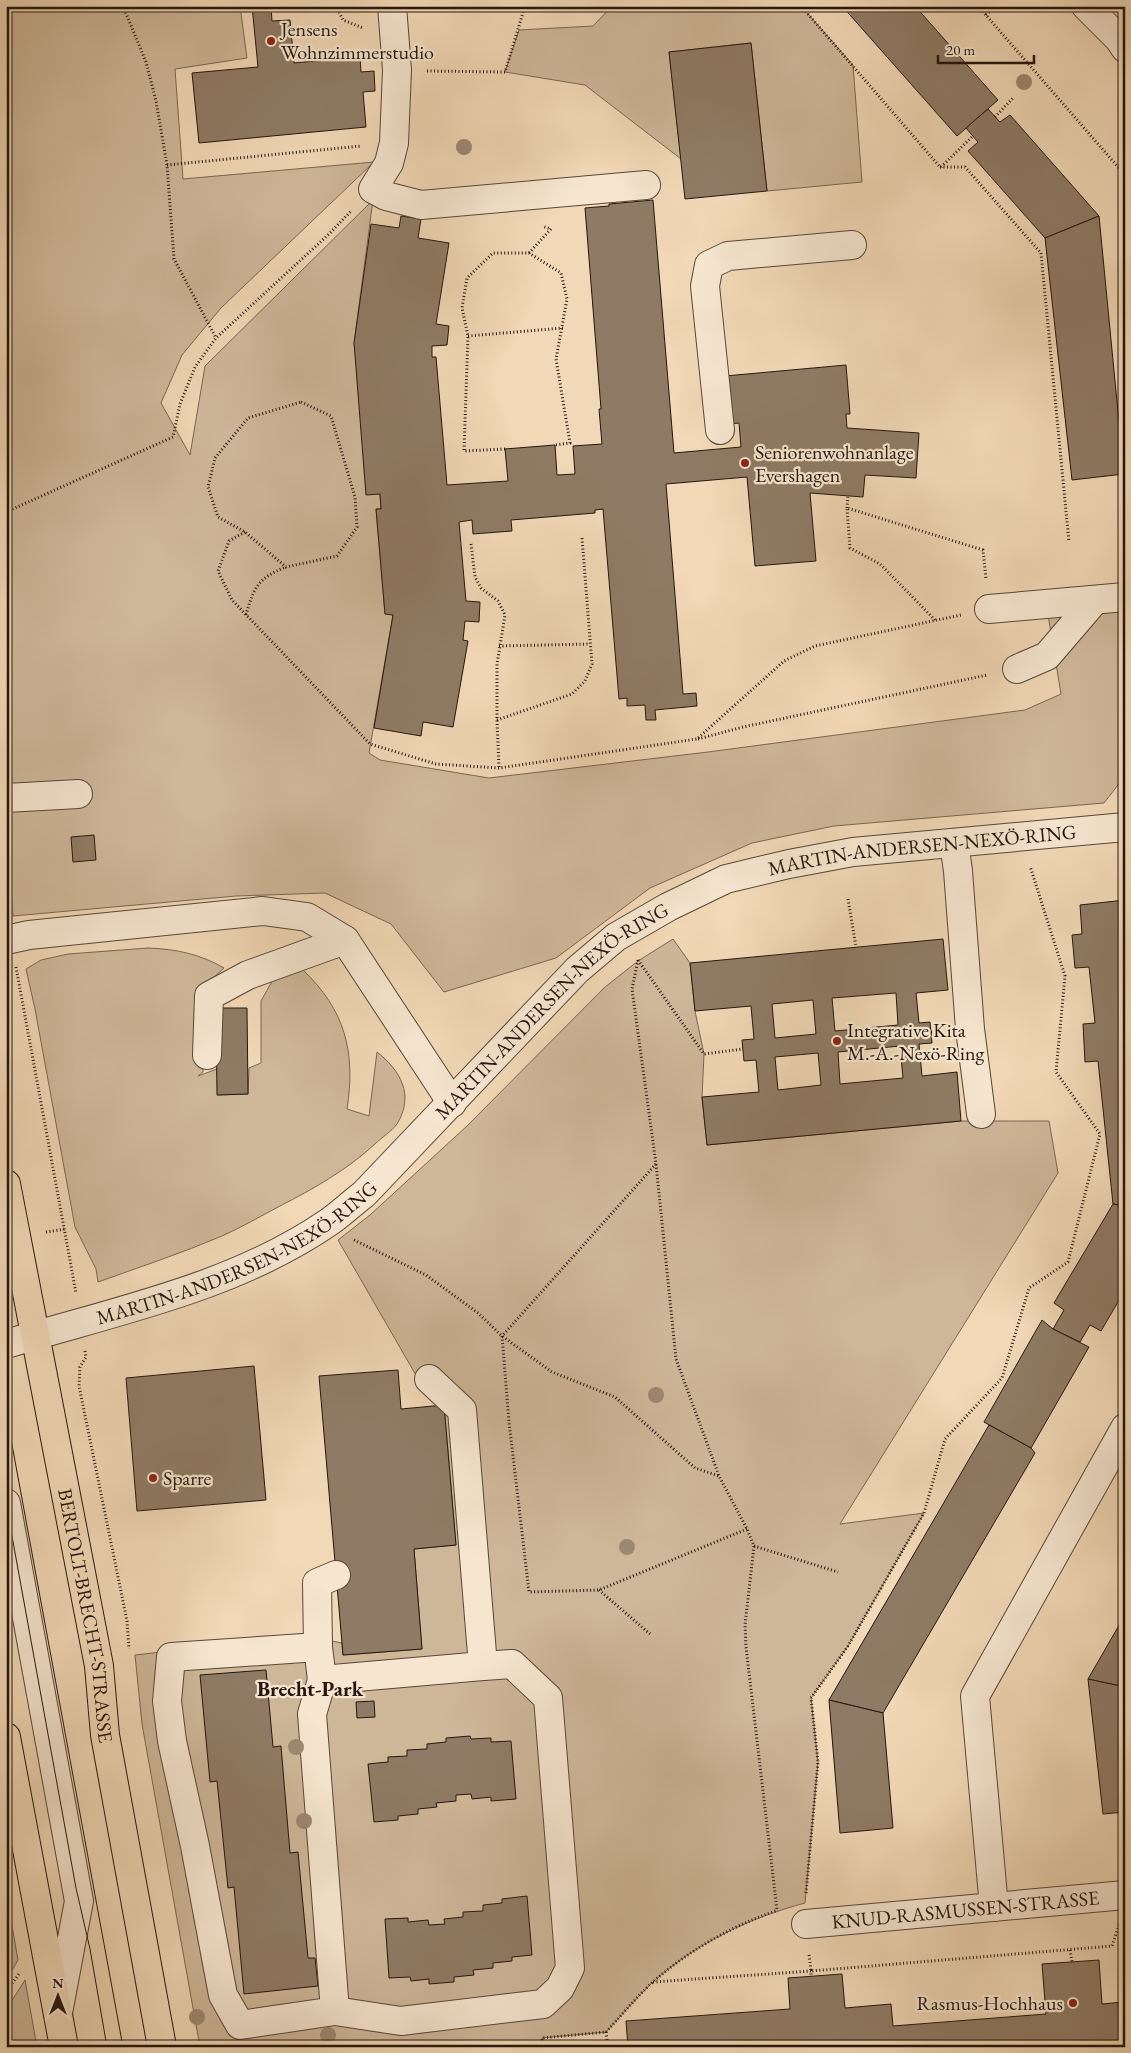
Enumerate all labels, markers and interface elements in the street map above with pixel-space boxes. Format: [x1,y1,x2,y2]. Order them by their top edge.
place label: Jensens Wohnzimmerstudio [279,16,434,65]
scale bar [938,32,1035,64]
marker: Jensens Wohnzimmerstudio [265,35,277,47]
text: 20 m [946,40,975,59]
place label: Seniorenwohnanlage Evershagen [755,439,914,488]
marker: Seniorenwohnanlage Evershagen [739,457,751,469]
street label: MARTIN-ANDERSEN-NEXÖ-RING [765,819,1077,882]
street label: MARTIN-ANDERSEN-NEXÖ-RING [429,897,673,1125]
place label: Integrative Kita M.-A.-Nexö-Ring [847,1017,985,1066]
marker: Integrative Kita M.-A.-Nexö-Ring [831,1035,843,1047]
street label: MARTIN-ANDERSEN-NEXÖ-RING [93,1175,383,1331]
place label: Sparre [163,1465,212,1491]
marker: Sparre [147,1472,159,1484]
street label: BERTOLT-BRECHT-STRASSE [52,1486,119,1745]
district label: Brecht-Park [257,1675,364,1702]
street label: KNUD-RASMUSSEN-STRASSE [830,1884,1100,1935]
north arrow [32,1970,82,2020]
text: N [52,1974,64,1992]
place label: Rasmus-Hochhaus [916,1990,1063,2016]
marker: Rasmus-Hochhaus [1067,1997,1079,2009]

